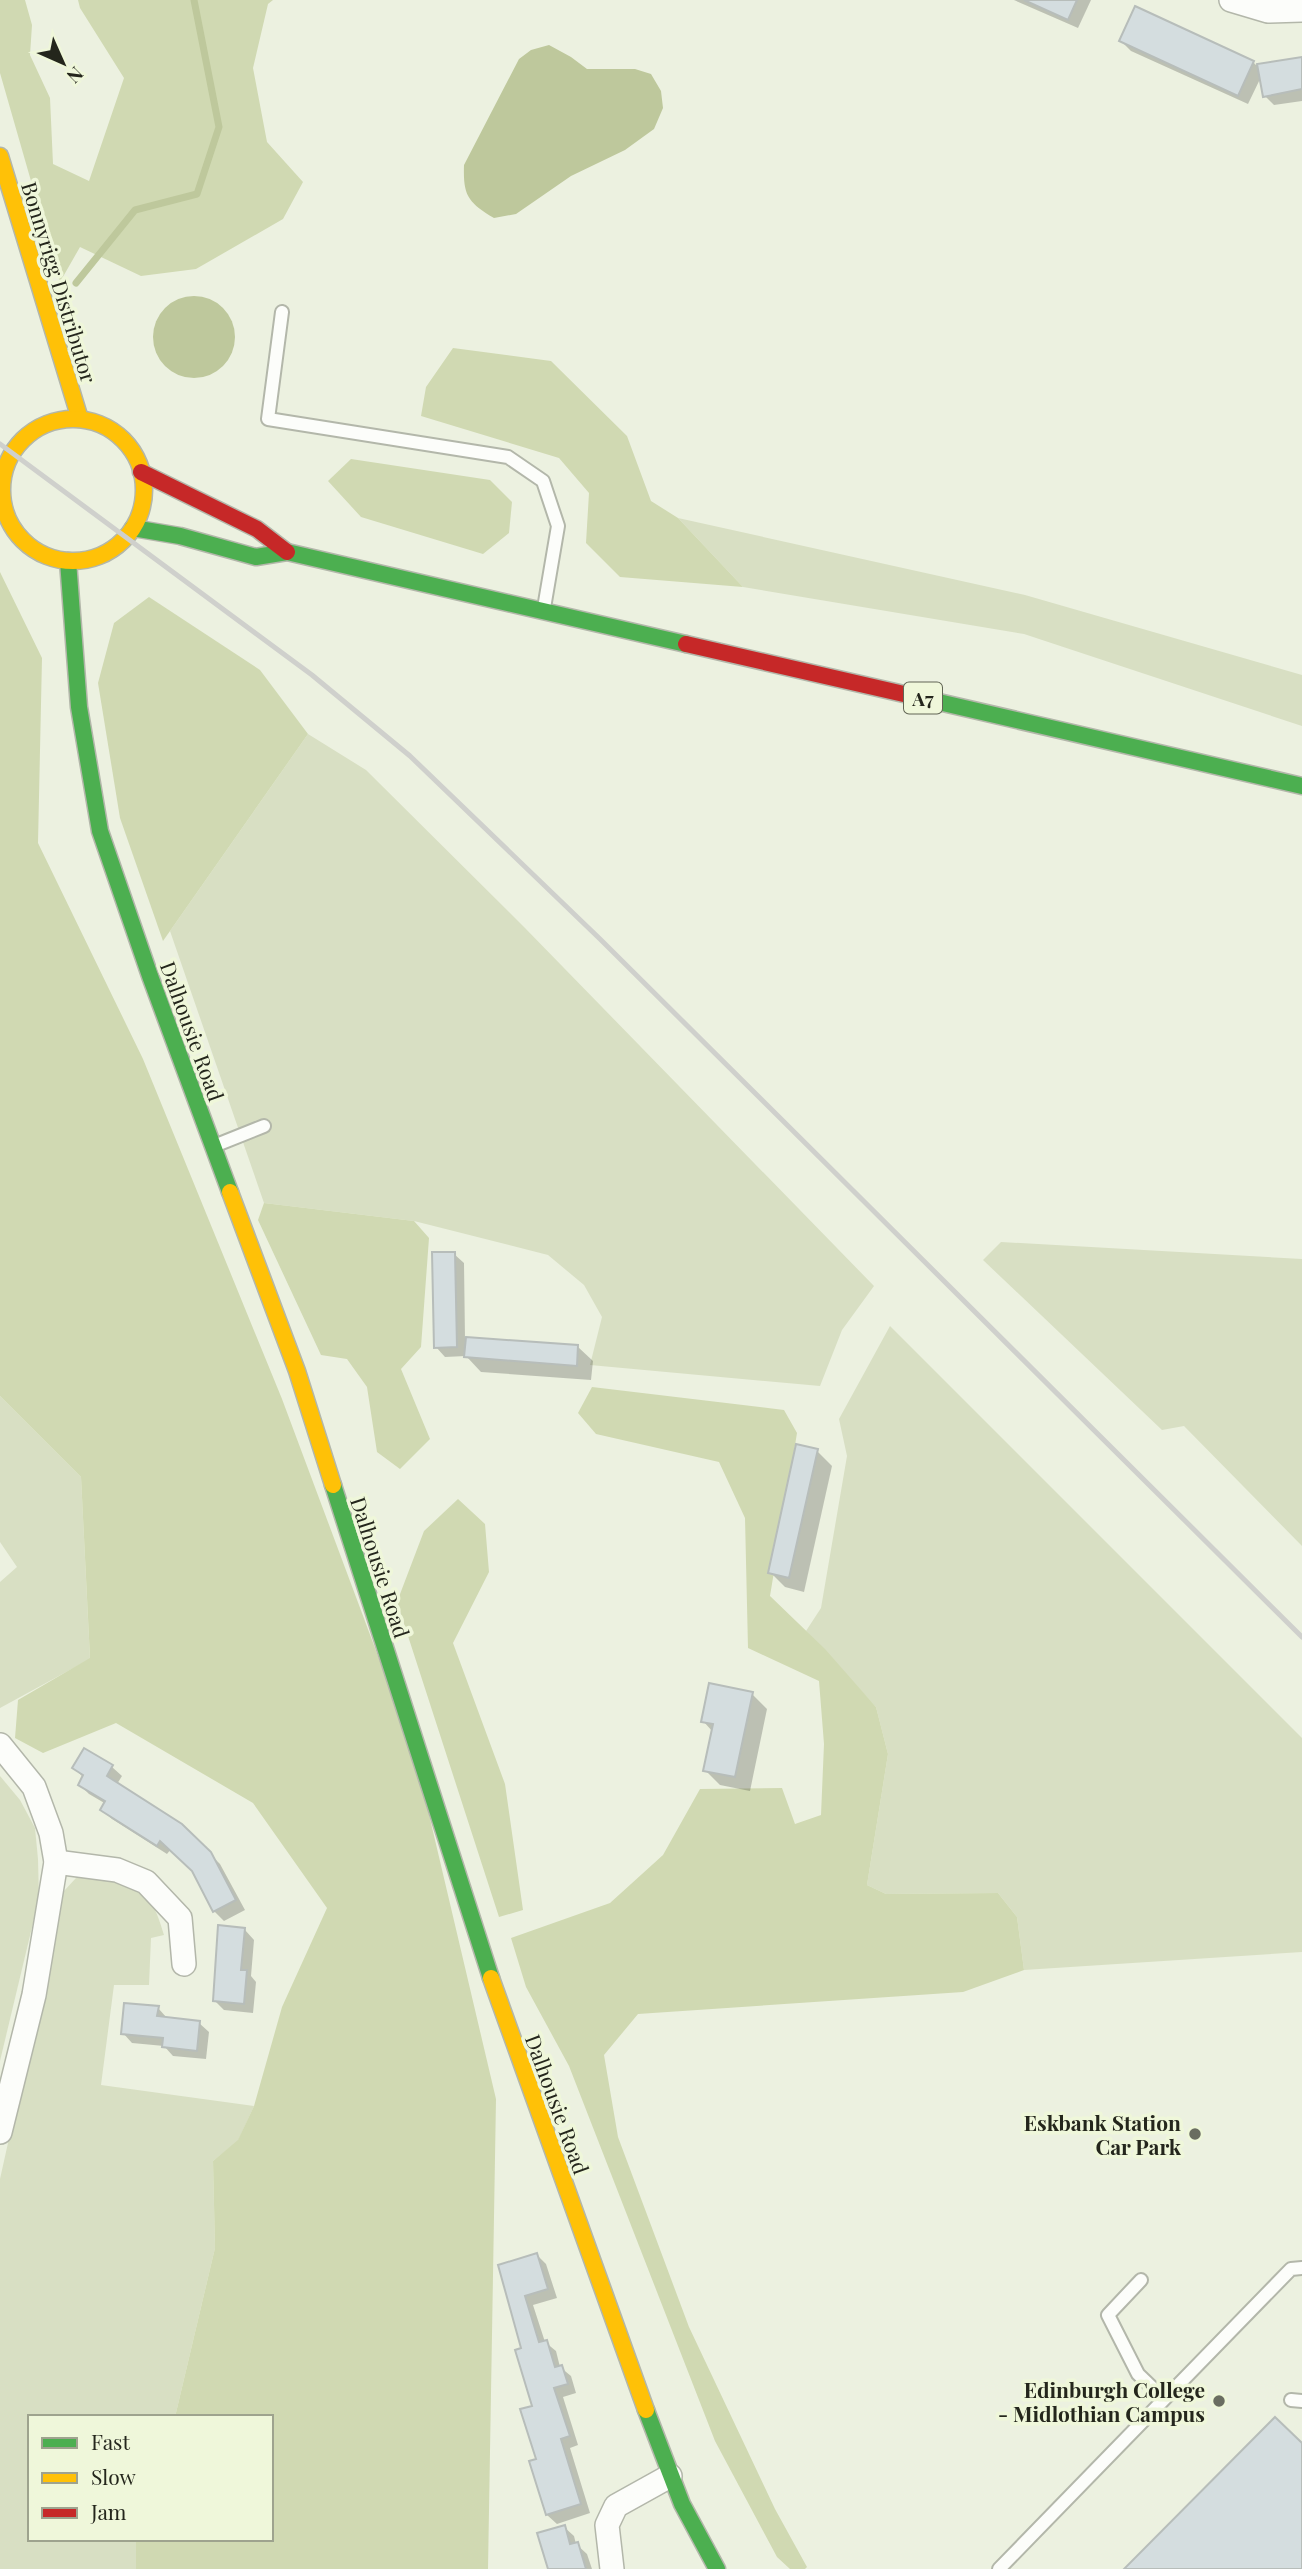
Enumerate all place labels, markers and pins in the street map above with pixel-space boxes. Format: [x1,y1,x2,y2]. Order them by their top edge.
place label: Eskbank Station Car Park [1024,2108,1182,2160]
marker: Eskbank Station Car Park [1187,2126,1203,2142]
place label: Edinburgh College - Midlothian Campus [998,2375,1205,2427]
marker: Edinburgh College - Midlothian Campus [1211,2393,1227,2409]

